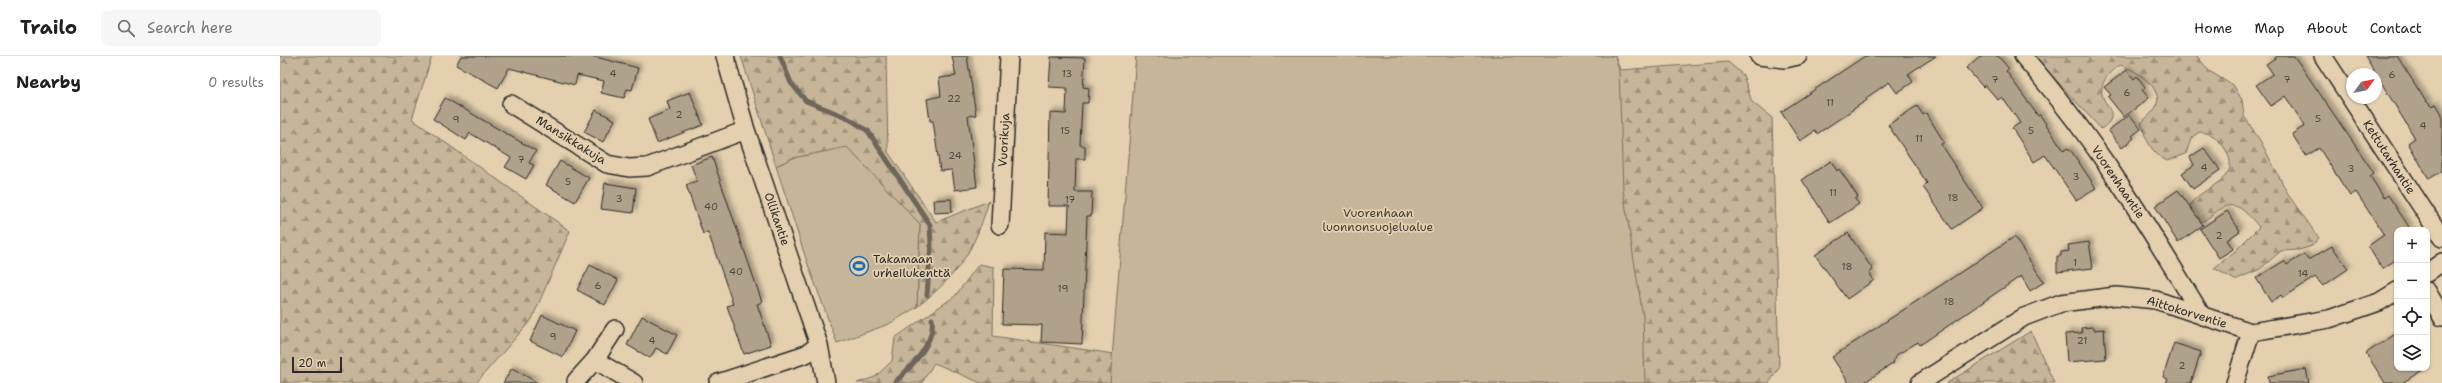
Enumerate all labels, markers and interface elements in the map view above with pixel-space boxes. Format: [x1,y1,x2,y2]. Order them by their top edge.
search box [101,10,381,46]
text: Trailo [20,15,77,40]
icon: search [115,17,137,39]
text: Search here [147,18,233,38]
text: Home [2194,19,2233,37]
text: Map [2255,19,2285,37]
text: About [2307,19,2348,37]
text: Contact [2370,19,2422,37]
house number: 4 [610,67,617,80]
house number: 13 [1062,67,1072,80]
north arrow [2346,68,2382,104]
house number: 6 [2389,68,2396,81]
text: Nearby [16,71,81,93]
house number: 7 [1992,73,1999,86]
house number: 7 [2284,73,2291,86]
text: 0 results [208,74,264,91]
house number: 6 [2124,86,2131,99]
house number: 22 [947,92,961,105]
house number: 11 [1826,96,1834,109]
house number: 2 [676,108,683,121]
street label: Mansikkakuja [533,112,610,168]
street label: Vuorikuja [995,112,1013,167]
house number: 5 [2315,112,2321,125]
house number: 9 [453,113,460,126]
street label: Kettutarhantie [2359,117,2419,197]
house number: 4 [2420,119,2427,132]
house number: 15 [1060,124,1070,137]
house number: 5 [2028,124,2034,137]
house number: 11 [1915,132,1923,145]
street label: Vuorenhaantie [2088,142,2148,222]
house number: 24 [948,149,962,162]
house number: 7 [518,153,525,166]
house number: 4 [2201,161,2208,174]
house number: 3 [2348,162,2355,175]
house number: 3 [2073,170,2080,183]
house number: 5 [565,175,571,188]
house number: 11 [1829,186,1837,199]
street label: Ollikantie [760,190,794,248]
house number: 18 [1947,191,1959,204]
house number: 3 [616,192,623,205]
house number: 17 [1065,193,1075,206]
house number: 40 [704,200,718,213]
park label: Vuorenhaan luonnonsuojelualue [1323,205,1434,235]
map controls [2394,227,2430,371]
button: + [2394,227,2430,263]
house number: 2 [2216,229,2223,242]
place label: Takamaan urheilukenttä [873,251,951,281]
sports icon: Takamaan urheilukenttä [848,255,870,277]
house number: 1 [2073,256,2077,269]
house number: 18 [1841,260,1853,273]
button: − [2394,263,2430,299]
house number: 40 [729,265,743,278]
house number: 14 [2298,267,2308,280]
house number: 6 [595,279,602,292]
house number: 19 [1058,282,1068,295]
street label: Aittokorventie [2145,292,2229,332]
house number: 18 [1943,295,1955,308]
button: locate [2394,299,2430,335]
house number: 9 [550,330,557,343]
house number: 4 [649,334,656,347]
house number: 21 [2077,334,2087,347]
button: layers [2394,335,2430,371]
scale bar [292,355,342,374]
text: 20 m [298,356,326,371]
house number: 2 [2179,359,2186,372]

